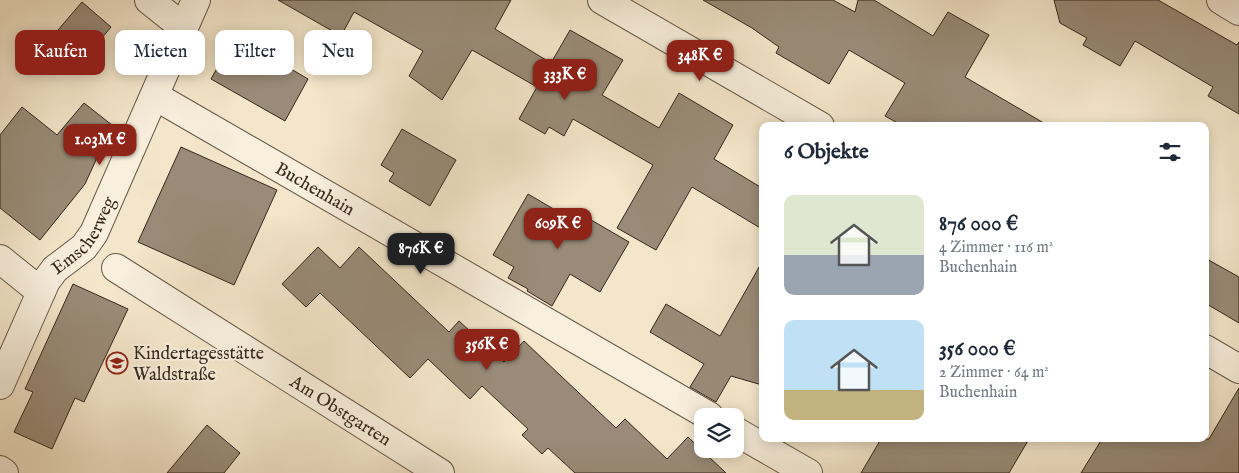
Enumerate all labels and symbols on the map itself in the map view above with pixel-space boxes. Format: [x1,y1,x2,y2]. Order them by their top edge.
pin: 348K € [659,39,741,82]
pin: 333K € [524,58,606,101]
pin: 1.03M € [54,124,146,166]
street label: Buchenhain [271,158,359,222]
street label: Emscherweg [47,193,122,281]
pin: 609K € [517,208,599,250]
pin: 876K € [380,232,462,275]
pin: 356K € [446,328,528,371]
place label: Kindertagesstätte Waldstraße [133,343,264,387]
school or university icon: Kindertagesstätte Waldstraße [105,351,129,375]
street label: Am Obstgarten [284,370,395,452]

